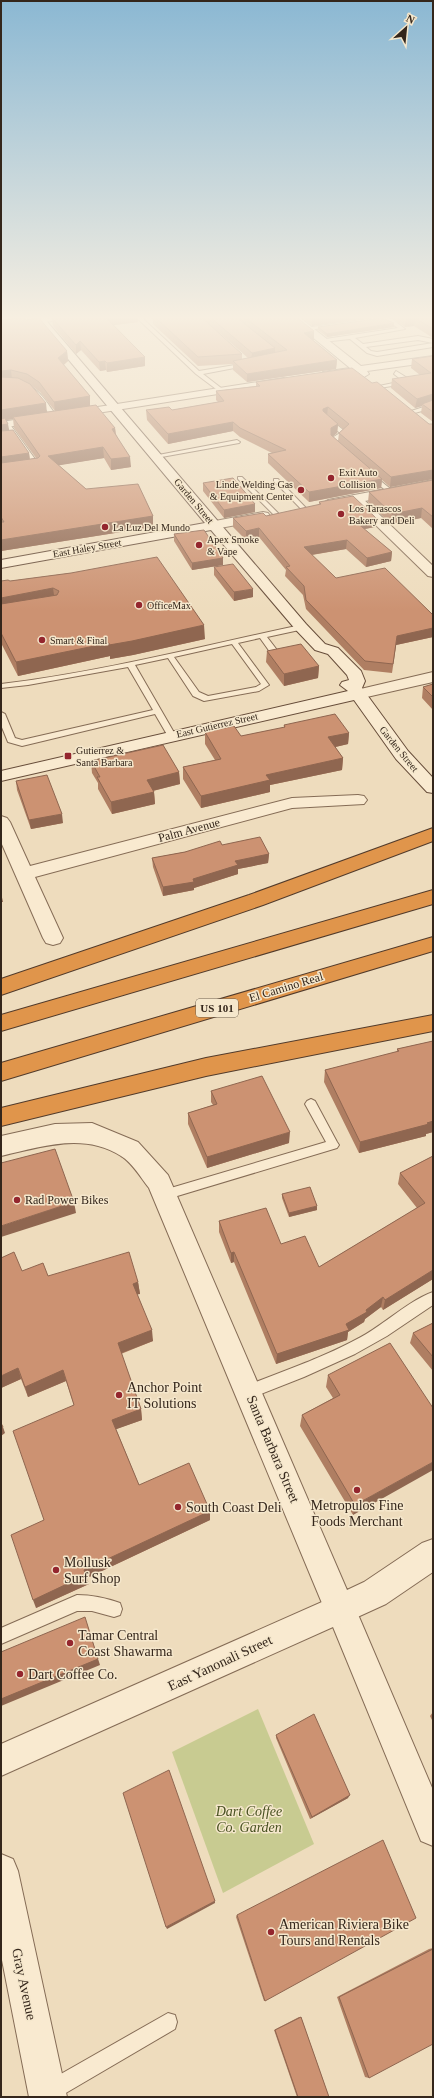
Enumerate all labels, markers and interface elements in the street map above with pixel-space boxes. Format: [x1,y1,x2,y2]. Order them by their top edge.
north arrow [386,8,426,48]
text: N [404,12,417,26]
place label: Exit Auto Collision [339,467,378,490]
marker: Exit Auto Collision [326,473,336,483]
street label: Garden Street [172,476,216,526]
place label: Linde Welding Gas & Equipment Center [210,479,294,502]
marker: Linde Welding Gas & Equipment Center [296,485,306,495]
place label: Los Tarascos Bakery and Deli [349,503,415,526]
marker: Los Tarascos Bakery and Deli [336,509,346,519]
marker: La Luz Del Mundo [100,522,110,532]
place label: La Luz Del Mundo [113,522,190,533]
place label: Apex Smoke & Vape [207,534,260,557]
street label: East Haley Street [52,537,122,559]
marker: Apex Smoke & Vape [194,540,204,550]
marker: OfficeMax [134,600,144,610]
place label: OfficeMax [147,600,191,611]
marker: Smart & Final [37,635,47,645]
place label: Smart & Final [50,635,107,646]
street label: East Gutierrez Street [175,710,259,740]
street label: Garden Street [377,724,421,774]
place label: Gutierrez & Santa Barbara [76,745,133,768]
marker: Gutierrez & Santa Barbara [63,751,73,761]
street label: Palm Avenue [157,815,221,845]
street label: El Camino Real [247,969,325,1005]
road number: US 101 [196,999,238,1017]
place label: Rad Power Bikes [25,1193,109,1207]
marker: Rad Power Bikes [12,1195,22,1205]
place label: Anchor Point IT Solutions [127,1380,202,1411]
marker: Anchor Point IT Solutions [114,1390,124,1400]
street label: Santa Barbara Street [244,1393,302,1505]
marker: Metropulos Fine Foods Merchant [352,1485,362,1495]
place label: Metropulos Fine Foods Merchant [311,1498,403,1529]
place label: South Coast Deli [186,1500,282,1515]
marker: South Coast Deli [173,1502,183,1512]
place label: Mollusk Surf Shop [64,1555,120,1586]
marker: Mollusk Surf Shop [51,1565,61,1575]
place label: Tamar Central Coast Shawarma [78,1628,173,1659]
street label: East Yanonali Street [166,1632,275,1694]
marker: Tamar Central Coast Shawarma [65,1638,75,1648]
place label: Dart Coffee Co. [28,1667,118,1682]
marker: Dart Coffee Co. [15,1669,25,1679]
park label: Dart Coffee Co. Garden [215,1804,282,1835]
place label: American Riviera Bike Tours and Rentals [279,1917,409,1948]
marker: American Riviera Bike Tours and Rentals [266,1927,276,1937]
street label: Gray Avenue [9,1947,39,2021]

